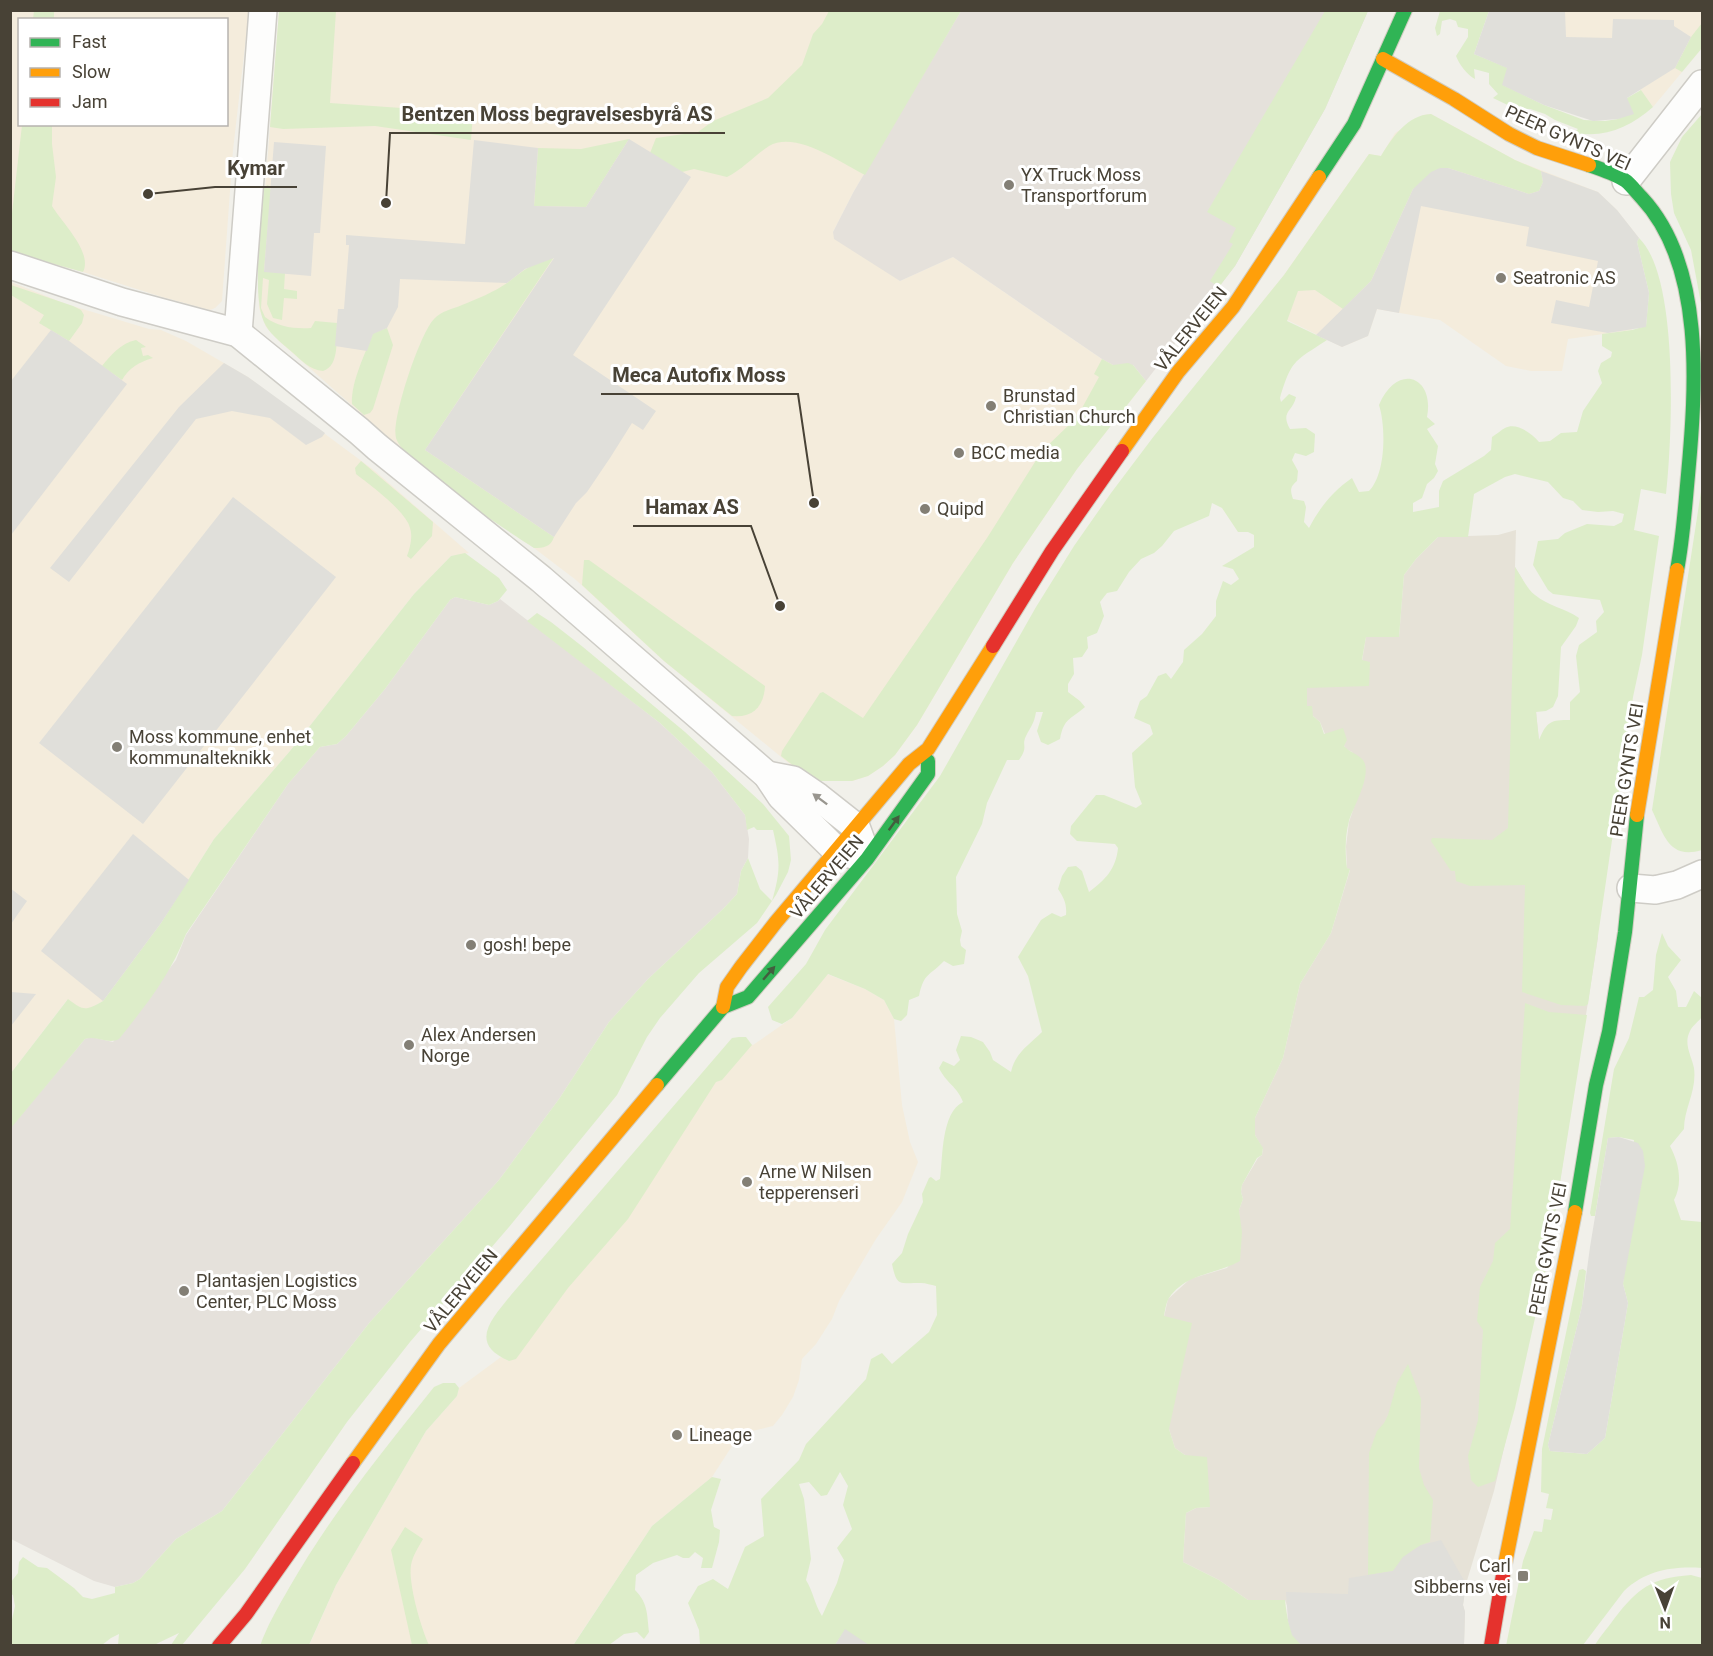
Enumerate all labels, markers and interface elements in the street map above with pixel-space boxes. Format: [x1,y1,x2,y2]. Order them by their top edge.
legend [18,18,228,126]
text: Fast [72,31,107,52]
text: Slow [72,61,111,82]
text: Jam [72,91,108,112]
callout: Bentzen Moss begravelsesbyrå AS [390,95,725,133]
street label: PEER GYNTS VEI [1502,100,1634,175]
text: Bentzen Moss begravelsesbyrå AS [402,102,712,126]
callout: Kymar [215,149,297,187]
text: Kymar [227,156,286,180]
place label: YX Truck Moss Transportforum [1021,164,1147,206]
marker: YX Truck Moss Transportforum [1002,178,1016,192]
place label: Seatronic AS [1513,267,1616,288]
marker: Seatronic AS [1494,271,1508,285]
street label: VÅLERVEIEN [1149,281,1231,375]
callout: Meca Autofix Moss [601,356,798,394]
text: Meca Autofix Moss [612,363,786,387]
place label: Brunstad Christian Church [1003,385,1136,427]
marker: Brunstad Christian Church [984,399,998,413]
place label: BCC media [971,442,1060,463]
marker: BCC media [952,446,966,460]
callout: Hamax AS [633,488,751,526]
text: Hamax AS [645,495,739,519]
place label: Quipd [937,498,984,519]
marker: Quipd [918,502,932,516]
street label: PEER GYNTS VEI [1606,701,1647,838]
place label: Moss kommune, enhet kommunalteknikk [129,726,311,768]
marker: Moss kommune, enhet kommunalteknikk [110,740,124,754]
one-way arrow [812,793,828,805]
one-way arrow [888,816,900,832]
street label: VÅLERVEIEN [785,830,868,923]
place label: gosh! bepe [483,934,571,955]
marker: gosh! bepe [464,938,478,952]
one-way arrow [762,966,775,981]
place label: Alex Andersen Norge [421,1024,536,1066]
marker: Alex Andersen Norge [402,1038,416,1052]
place label: Arne W Nilsen tepperenseri [759,1161,872,1203]
marker: Arne W Nilsen tepperenseri [740,1175,754,1189]
street label: PEER GYNTS VEI [1524,1180,1571,1317]
street label: VÅLERVEIEN [419,1244,502,1337]
place label: Plantasjen Logistics Center, PLC Moss [196,1270,357,1312]
marker: Plantasjen Logistics Center, PLC Moss [177,1284,191,1298]
place label: Lineage [689,1424,752,1445]
marker: Lineage [670,1428,684,1442]
place label: Carl Sibberns vei [1414,1555,1511,1597]
marker: Carl Sibberns vei [1516,1569,1530,1583]
north arrow [1635,1578,1695,1638]
text: N [1659,1613,1671,1632]

